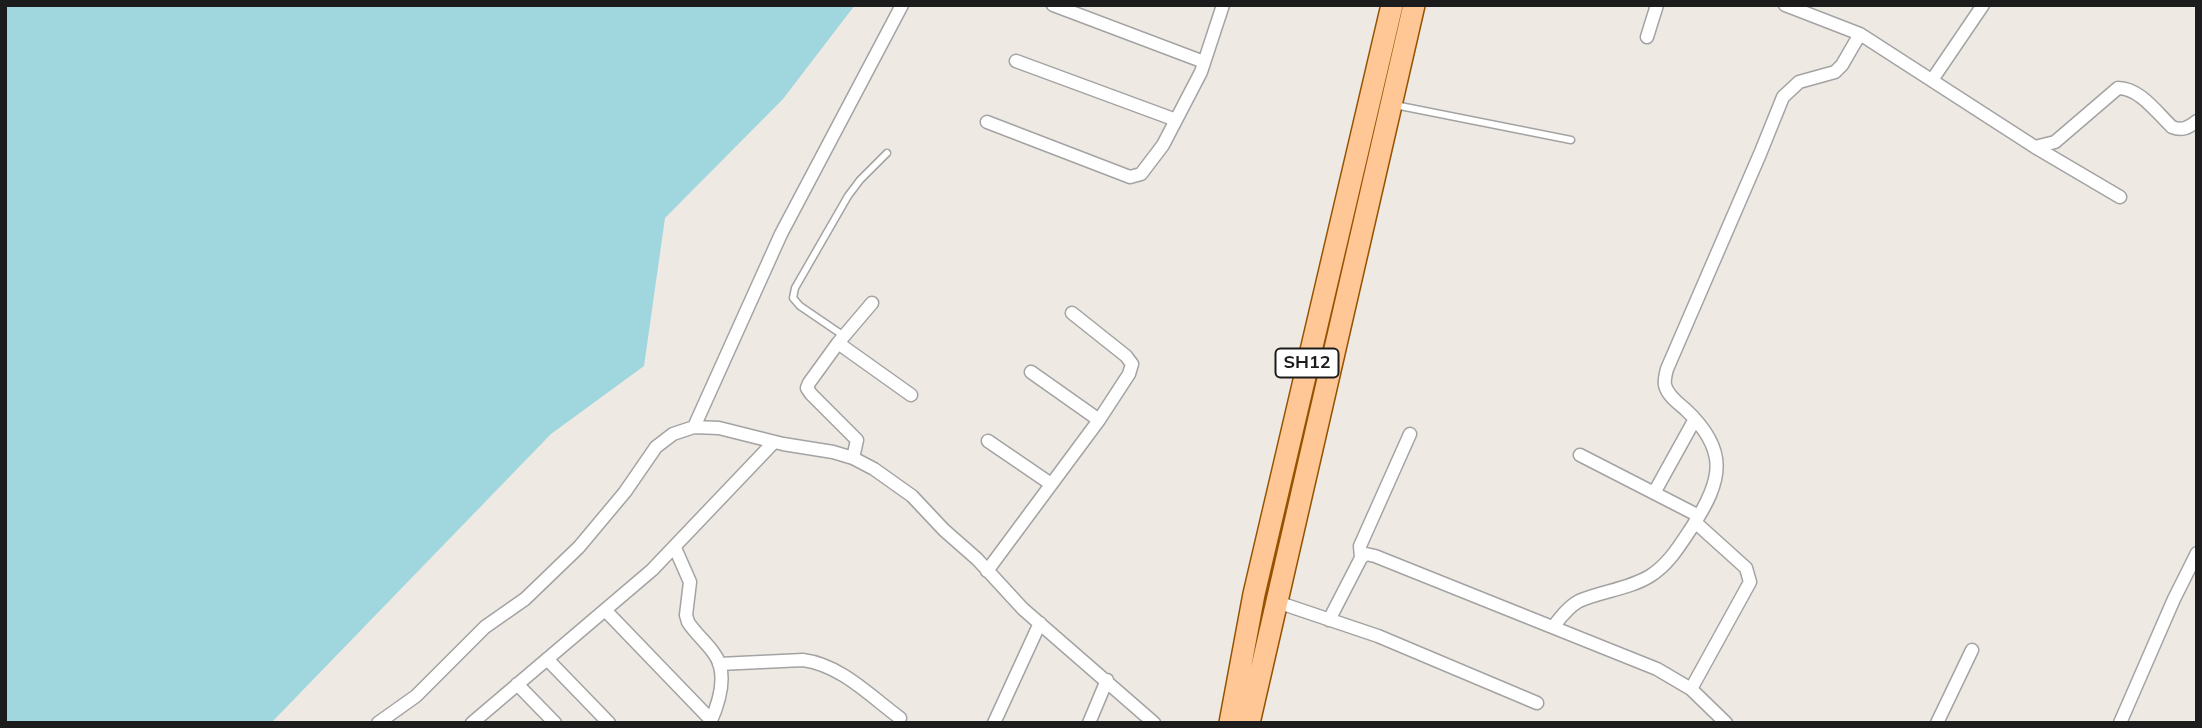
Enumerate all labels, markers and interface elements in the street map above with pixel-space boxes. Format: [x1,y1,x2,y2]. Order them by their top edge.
road number: SH12 [1276,348,1338,377]

